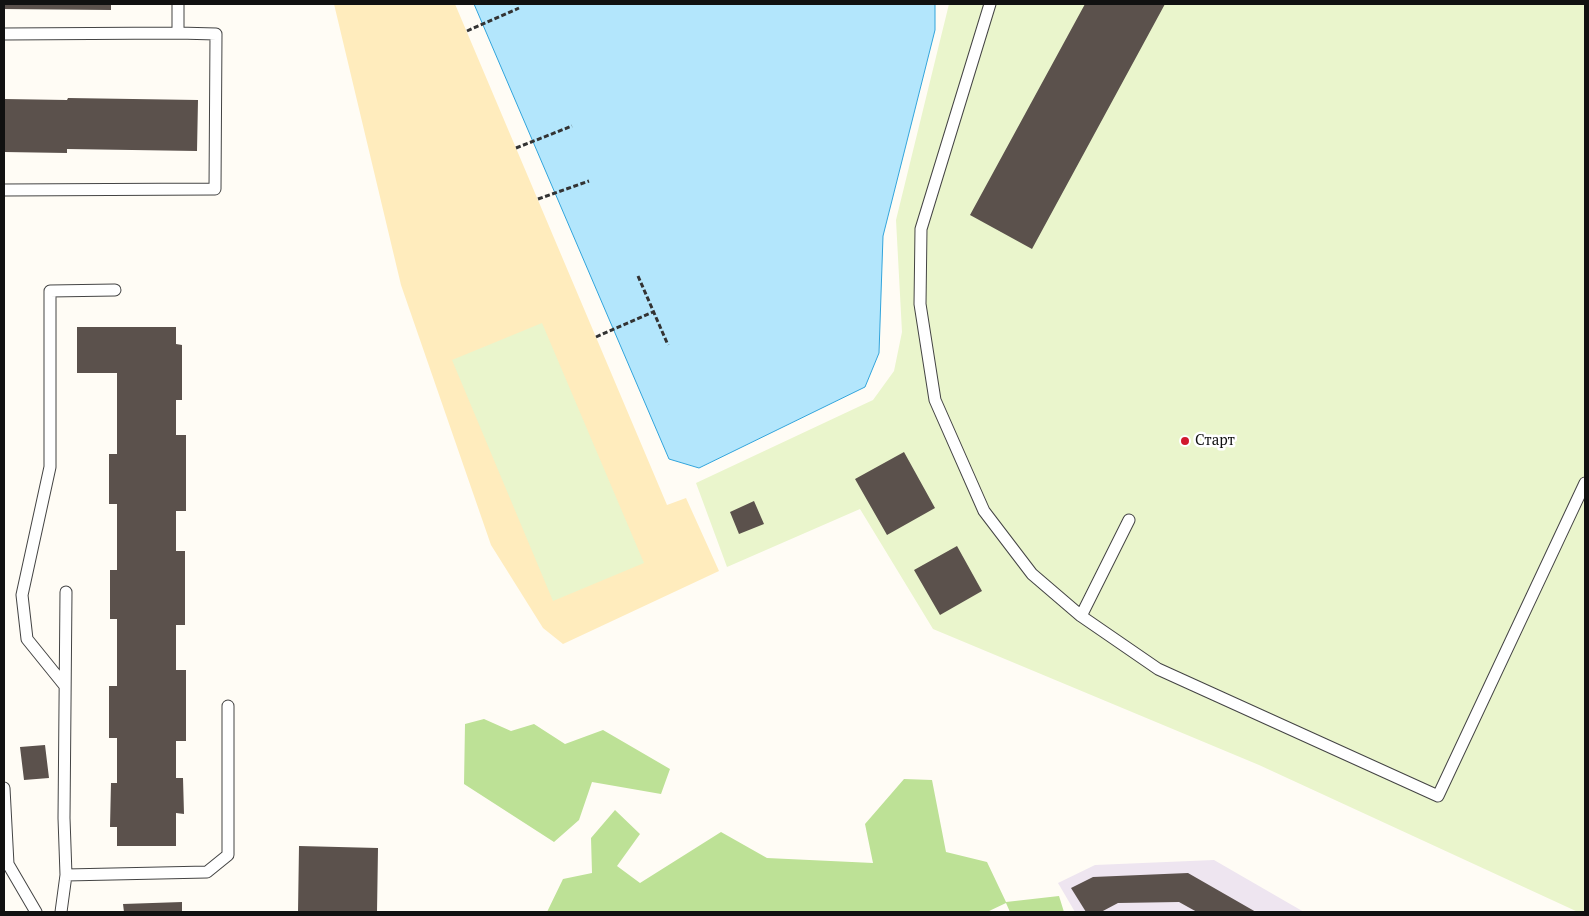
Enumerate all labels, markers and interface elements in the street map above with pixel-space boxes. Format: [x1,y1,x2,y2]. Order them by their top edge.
place label: Старт [1195,432,1235,450]
marker: Старт [1179,435,1191,447]

